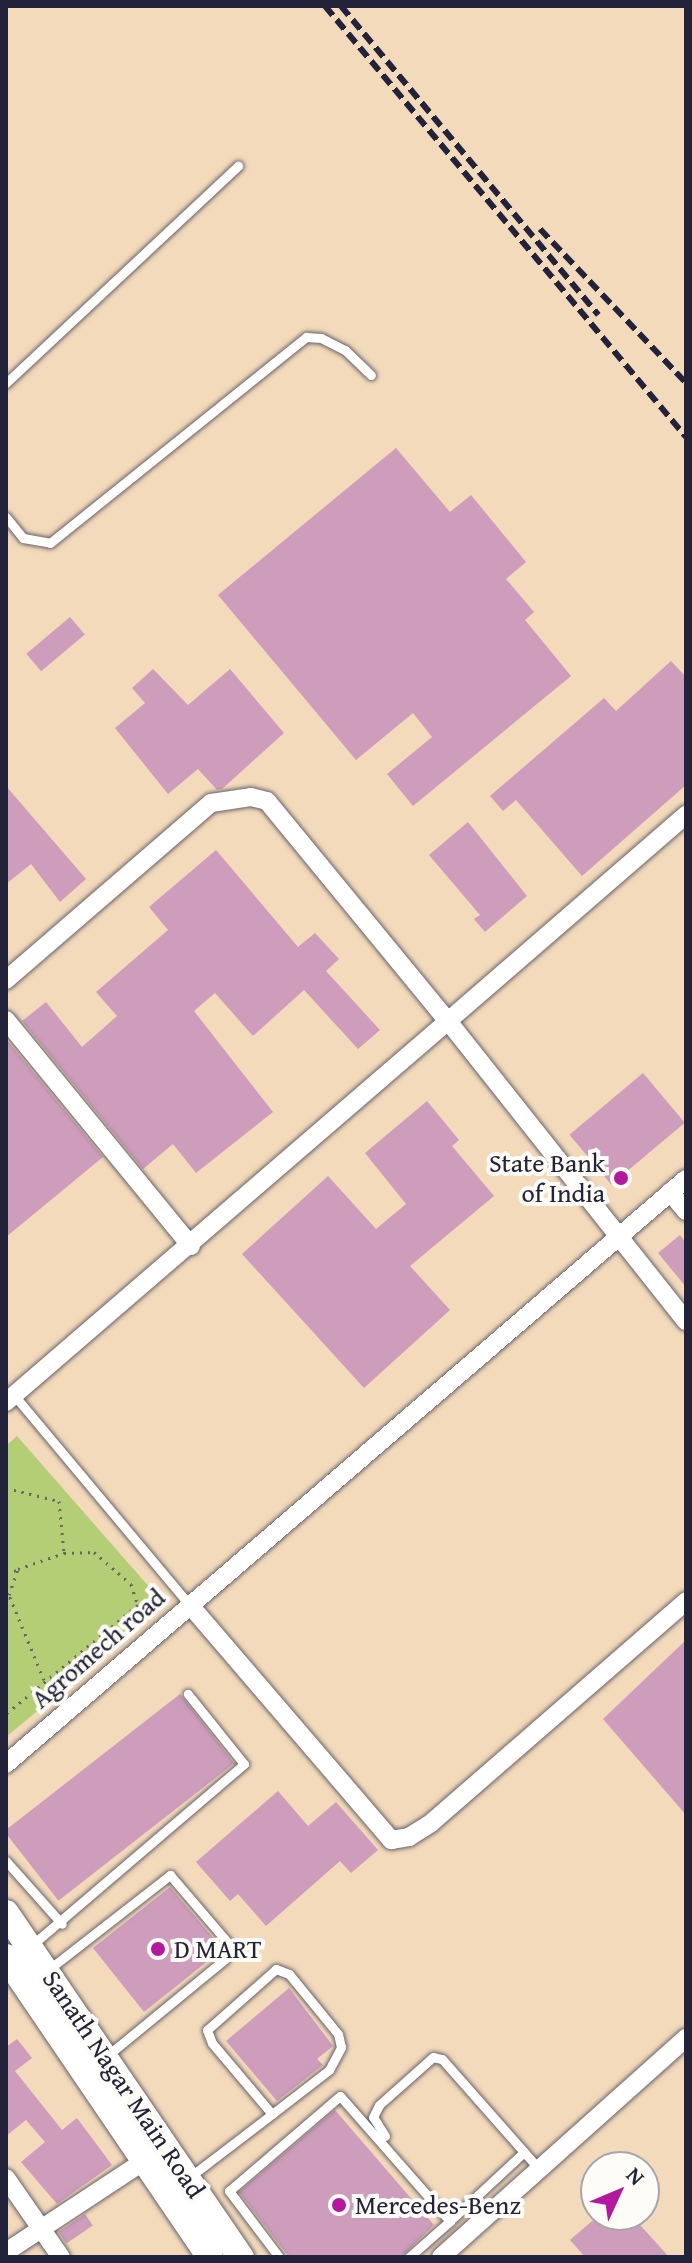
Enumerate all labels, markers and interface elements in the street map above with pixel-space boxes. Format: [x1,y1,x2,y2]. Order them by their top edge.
place label: State Bank of India [489,1147,605,1208]
marker: State Bank of India [612,1169,630,1187]
street label: Agromech road [25,1581,171,1715]
place label: D MART [174,1933,262,1965]
marker: D MART [149,1940,167,1958]
street label: Sanath Nagar Main Road [36,1964,212,2204]
north arrow [580,2151,660,2231]
text: N [619,2159,652,2192]
place label: Mercedes-Benz [355,2189,521,2221]
marker: Mercedes-Benz [330,2196,348,2214]

